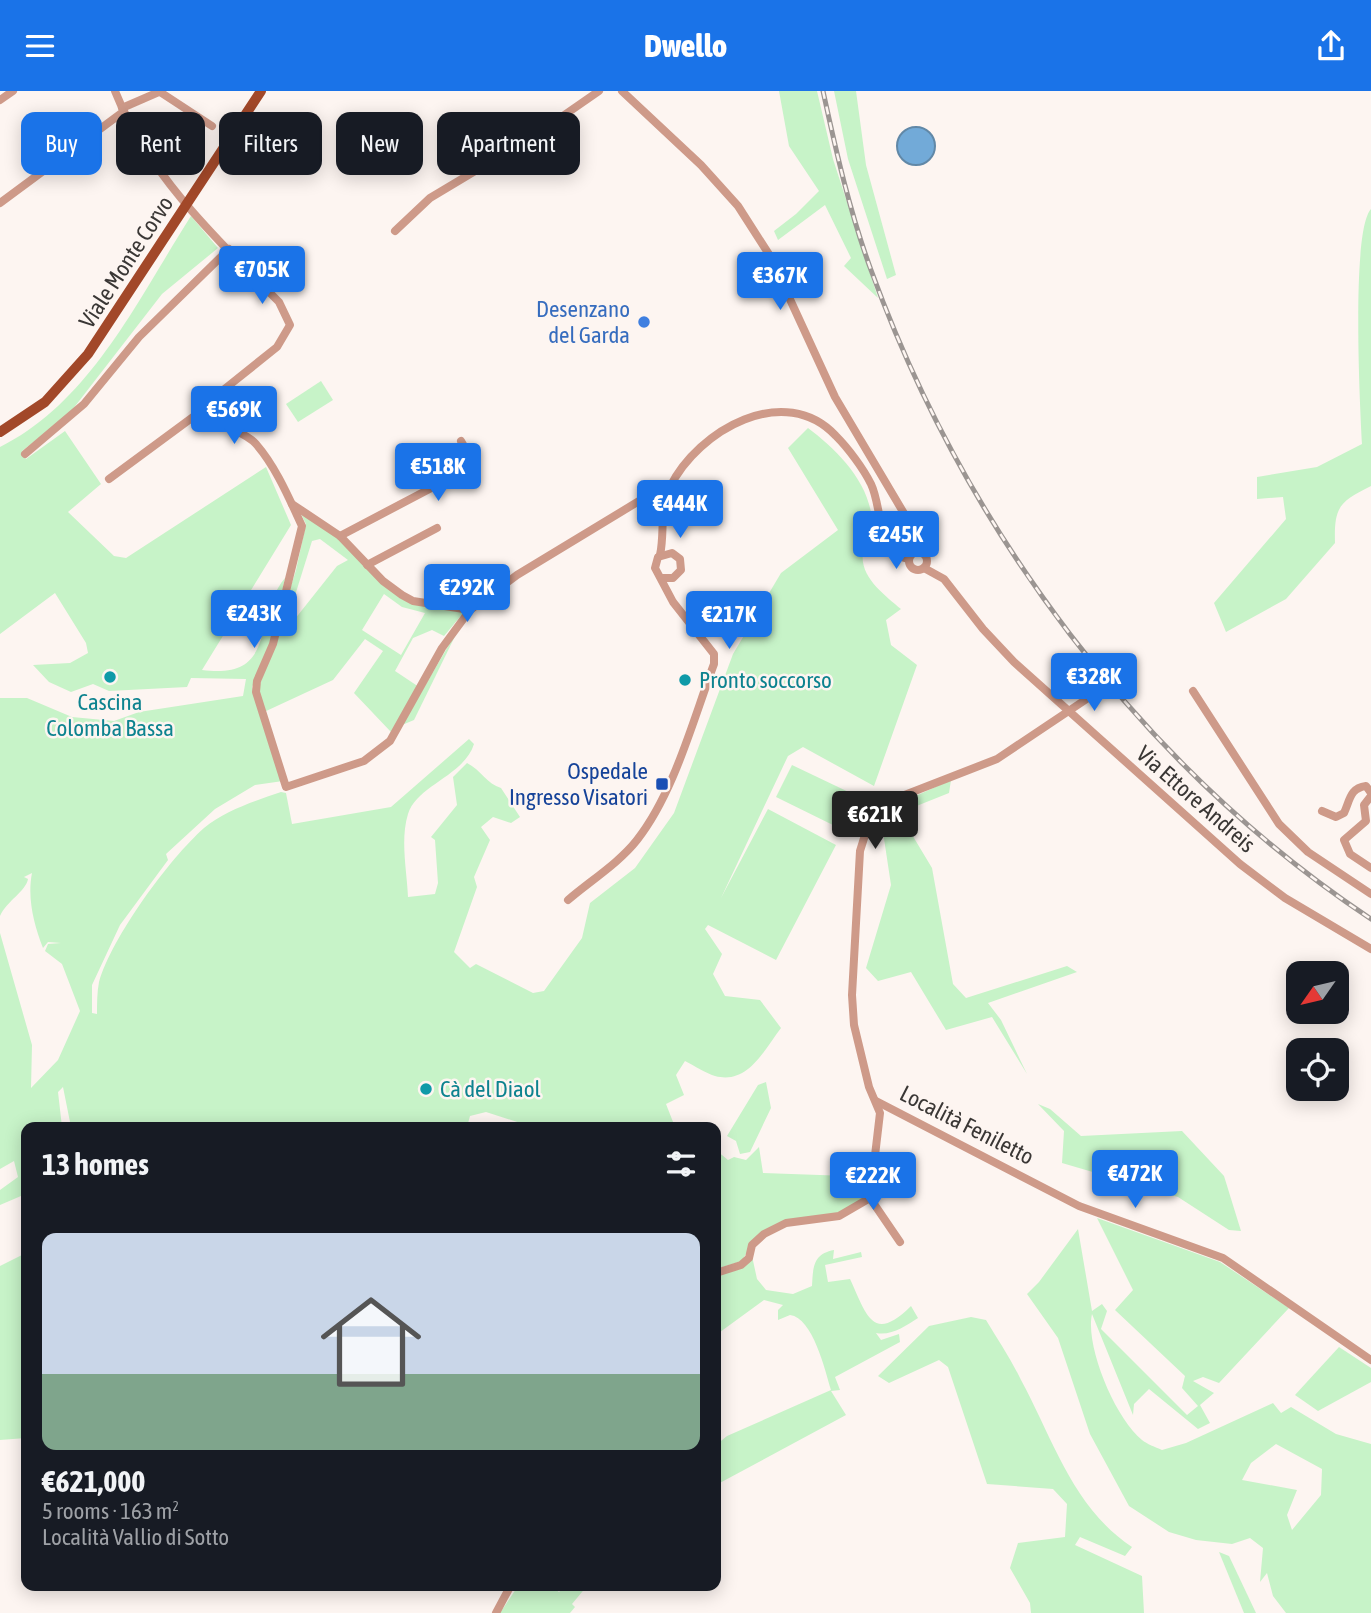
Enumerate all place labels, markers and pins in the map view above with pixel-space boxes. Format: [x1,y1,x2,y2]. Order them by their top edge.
pin: €705K [213,247,311,306]
pin: €367K [731,253,829,312]
place label: Desenzano del Garda [536,296,630,348]
marker: Desenzano del Garda [636,314,652,330]
pin: €569K [185,387,283,446]
pin: €518K [389,443,487,503]
pin: €444K [631,481,729,540]
pin: €245K [847,511,945,571]
pin: €292K [418,565,516,624]
pin: €243K [205,591,303,650]
pin: €217K [680,591,778,651]
pin: €328K [1045,653,1143,713]
place label: Pronto soccorso [699,667,832,693]
marker: Cascina Colomba Bassa [102,669,118,685]
marker: Pronto soccorso [677,672,693,688]
place label: Cascina Colomba Bassa [46,689,174,741]
place label: Ospedale Ingresso Visatori [509,758,648,810]
marker: Ospedale Ingresso Visatori [654,776,670,792]
pin: €621K [826,791,924,851]
place label: Cà del Diaol [440,1076,541,1102]
marker: Cà del Diaol [418,1081,434,1097]
pin: €472K [1086,1151,1184,1210]
pin: €222K [824,1153,922,1212]

